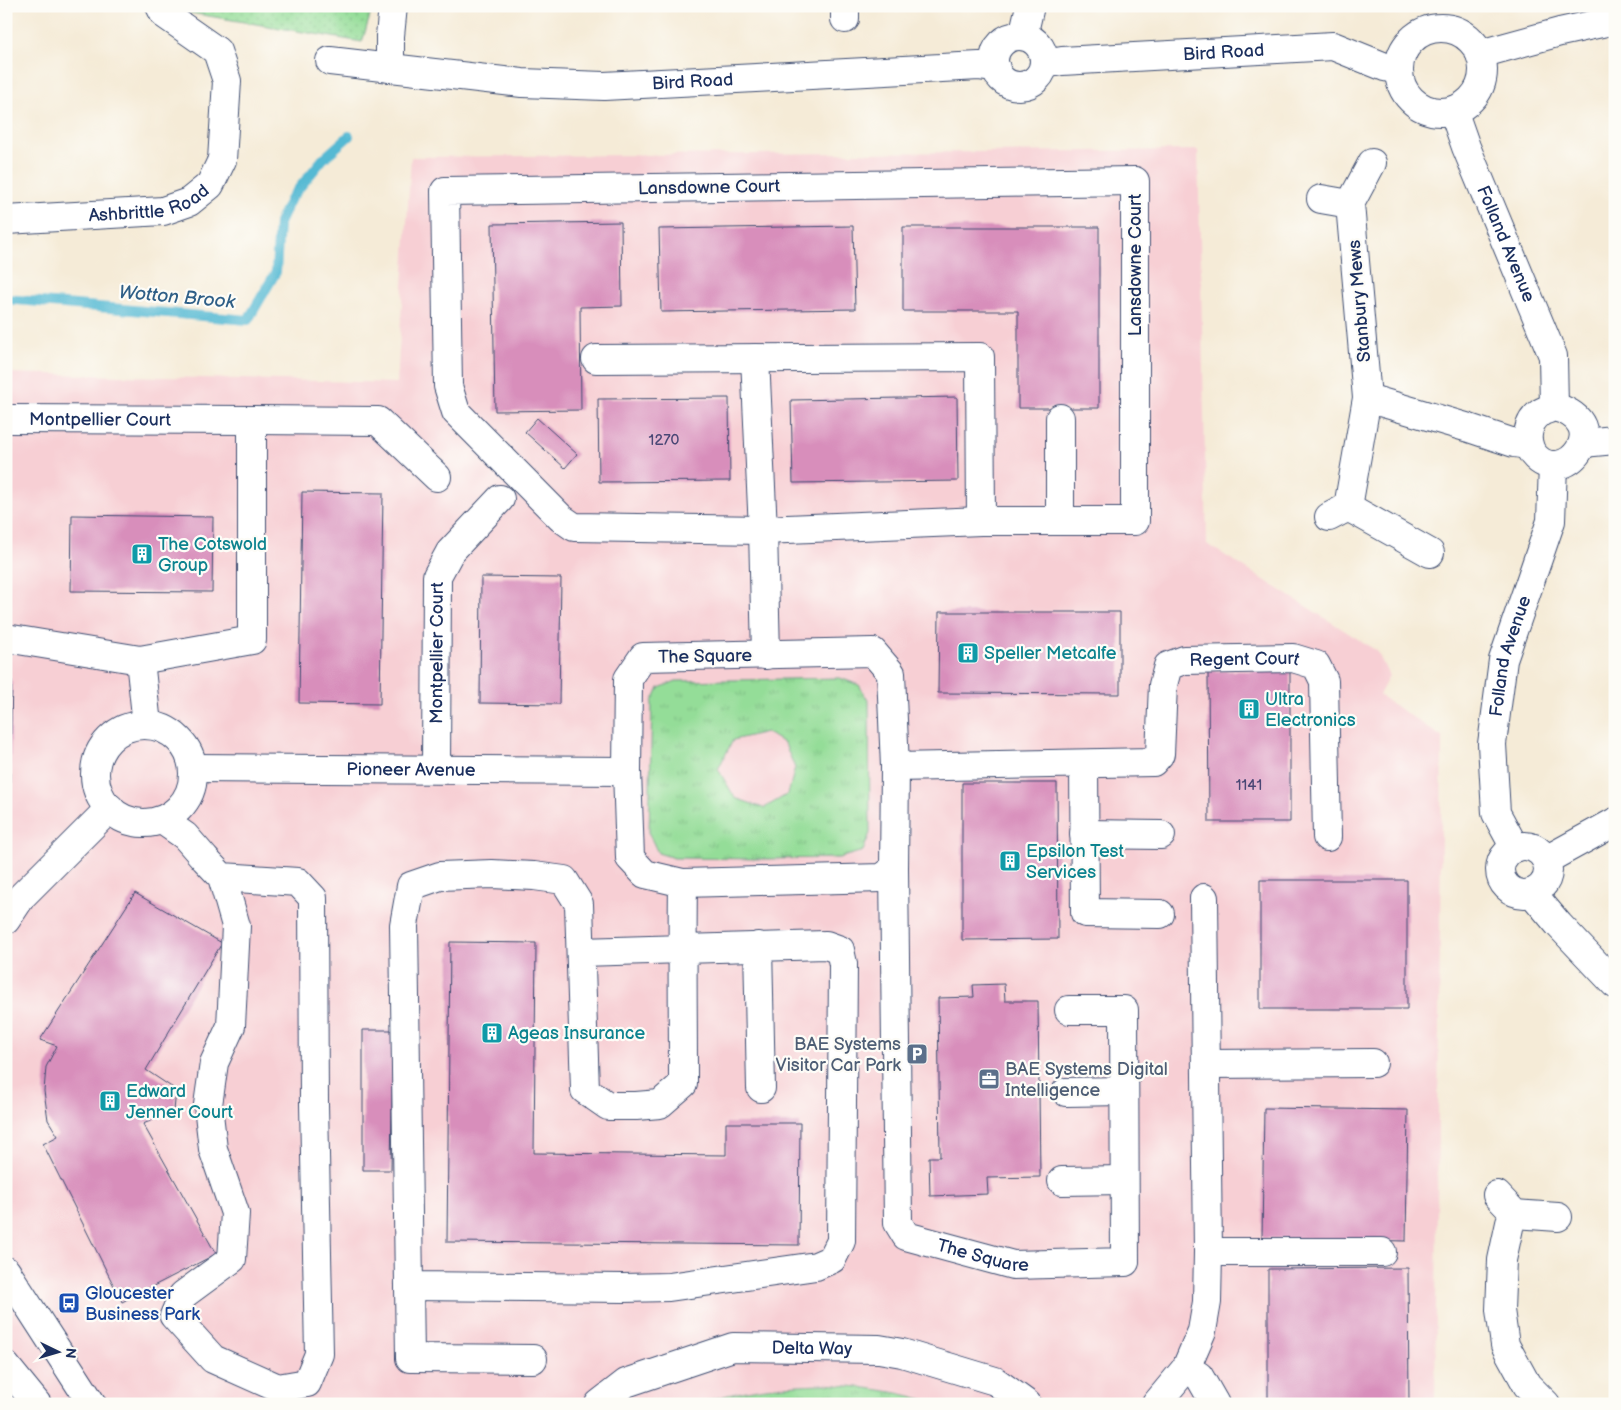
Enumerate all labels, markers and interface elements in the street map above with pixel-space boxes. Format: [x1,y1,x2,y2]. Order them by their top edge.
street label: Bird Road [1182,40,1265,65]
street label: Bird Road [651,69,734,94]
street label: Lansdowne Court [638,176,781,199]
street label: Ashbrittle Road [88,180,213,226]
street label: Folland Avenue [1472,182,1540,306]
street label: Lansdowne Court [1125,193,1146,336]
street label: Stanbury Mews [1344,239,1375,363]
water label: Wotton Brook [118,281,237,314]
street label: Montpellier Court [29,409,172,431]
house number: 1270 [649,431,680,450]
place label: The Cotswold Group [158,534,267,576]
building icon: The Cotswold Group [130,542,154,566]
street label: Montpellier Court [426,581,448,724]
street label: Folland Avenue [1486,593,1536,718]
building icon: Speller Metcalfe [956,641,980,665]
place label: Speller Metcalfe [984,643,1117,664]
street label: The Square [658,645,752,668]
street label: Regent Court [1189,648,1303,671]
place label: Ultra Electronics [1265,689,1356,731]
building icon: Ultra Electronics [1237,697,1261,721]
street label: Pioneer Avenue [346,759,476,781]
house number: 1141 [1236,776,1262,795]
place label: Epsilon Test Services [1026,841,1125,883]
building icon: Epsilon Test Services [998,849,1022,873]
building icon: Ageas Insurance [480,1021,504,1045]
place label: Ageas Insurance [508,1023,645,1044]
place label: BAE Systems Visitor Car Park [776,1034,901,1076]
parking icon: BAE Systems Visitor Car Park [905,1042,929,1066]
place label: BAE Systems Digital Intelligence [1005,1059,1168,1101]
office icon: BAE Systems Digital Intelligence [977,1067,1001,1091]
place label: Edward Jenner Court [126,1081,234,1123]
building icon: Edward Jenner Court [98,1089,122,1113]
street label: The Square [935,1235,1029,1276]
place label: Gloucester Business Park [85,1283,200,1325]
bus stop icon: Gloucester Business Park [57,1291,81,1315]
north arrow [32,1328,82,1378]
street label: Delta Way [771,1338,853,1360]
text: N [62,1347,79,1359]

